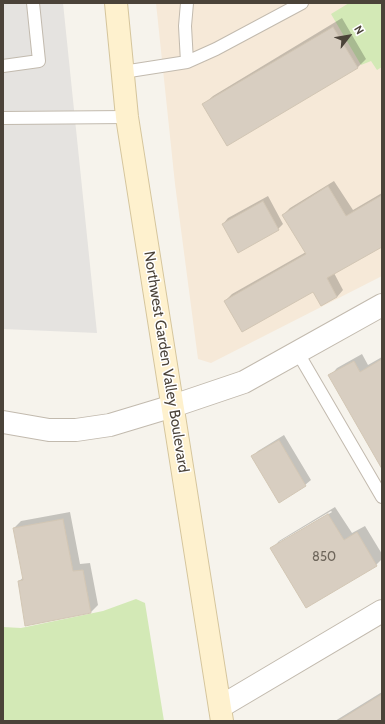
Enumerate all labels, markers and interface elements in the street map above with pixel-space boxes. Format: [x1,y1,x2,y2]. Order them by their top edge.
north arrow [329,16,369,56]
text: N [351,23,367,37]
street label: Northwest Garden Valley Boulevard [140,250,192,474]
house number: 850 [312,549,336,565]

